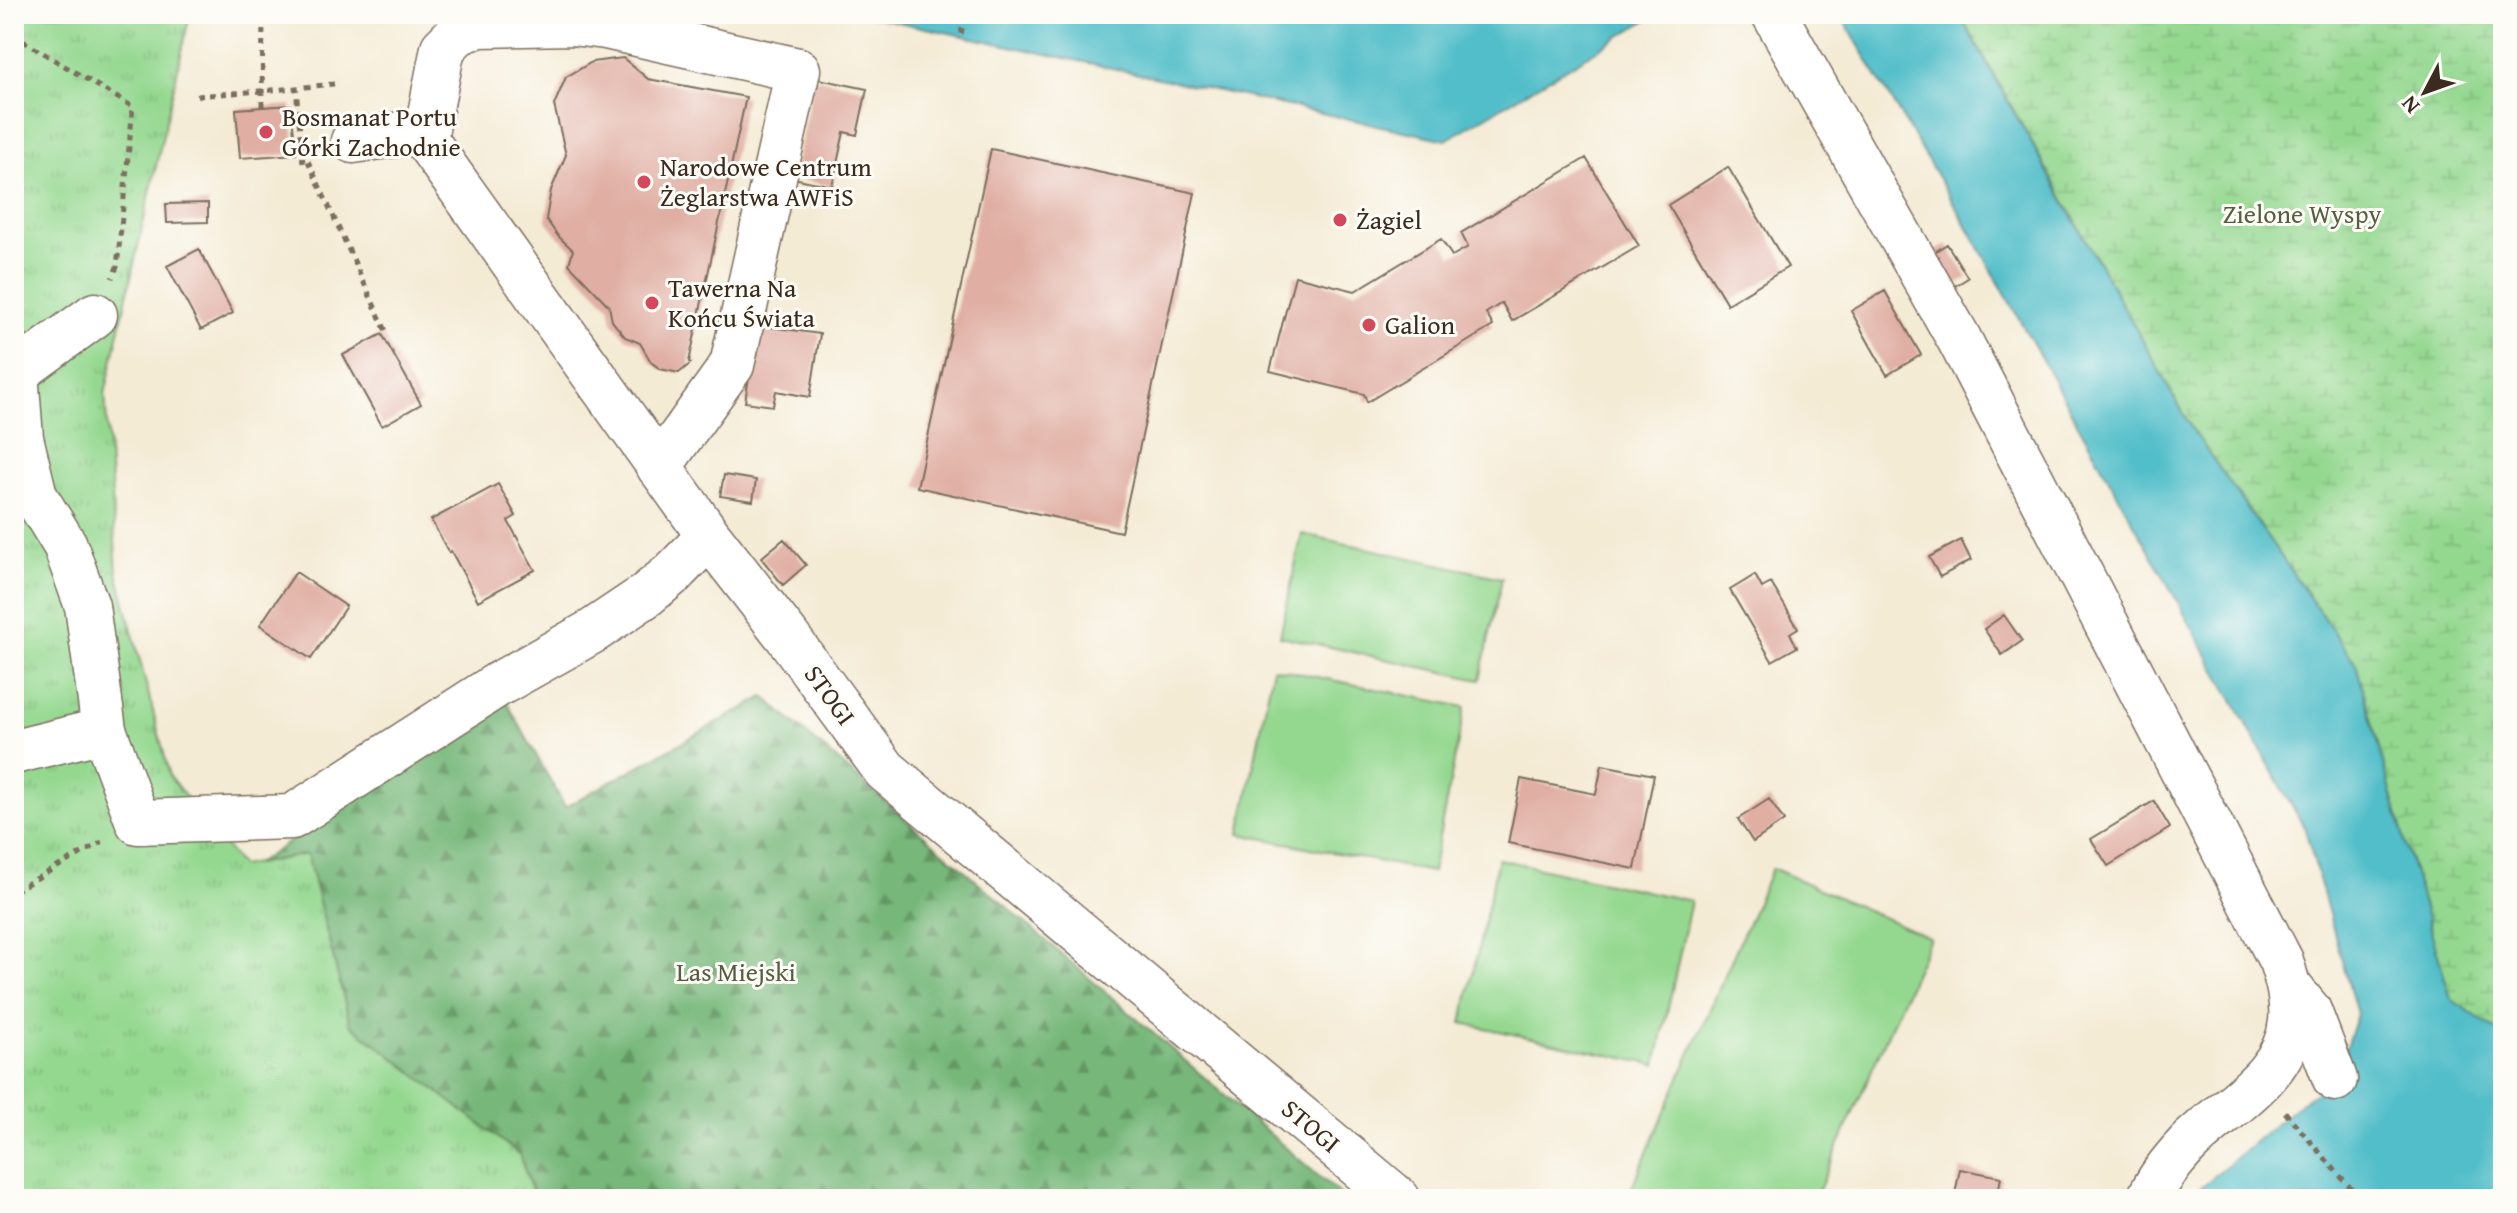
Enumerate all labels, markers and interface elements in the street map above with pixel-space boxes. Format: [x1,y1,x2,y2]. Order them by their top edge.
north arrow [2385,52,2465,132]
text: N [2393,89,2427,121]
place label: Bosmanat Portu Górki Zachodnie [282,97,461,166]
marker: Bosmanat Portu Górki Zachodnie [257,123,275,141]
place label: Narodowe Centrum Żeglarstwa AWFiS [660,147,872,216]
marker: Narodowe Centrum Żeglarstwa AWFiS [635,173,653,191]
park label: Zielone Wyspy [2223,194,2381,233]
place label: Żagiel [1356,200,1422,239]
marker: Żagiel [1331,211,1349,229]
place label: Tawerna Na Końcu Świata [668,268,815,337]
marker: Tawerna Na Końcu Świata [643,294,661,312]
place label: Galion [1385,305,1455,344]
marker: Galion [1360,316,1378,334]
street label: STOGI [795,656,866,733]
park label: Las Miejski [676,952,796,991]
street label: STOGI [1273,1089,1349,1162]

